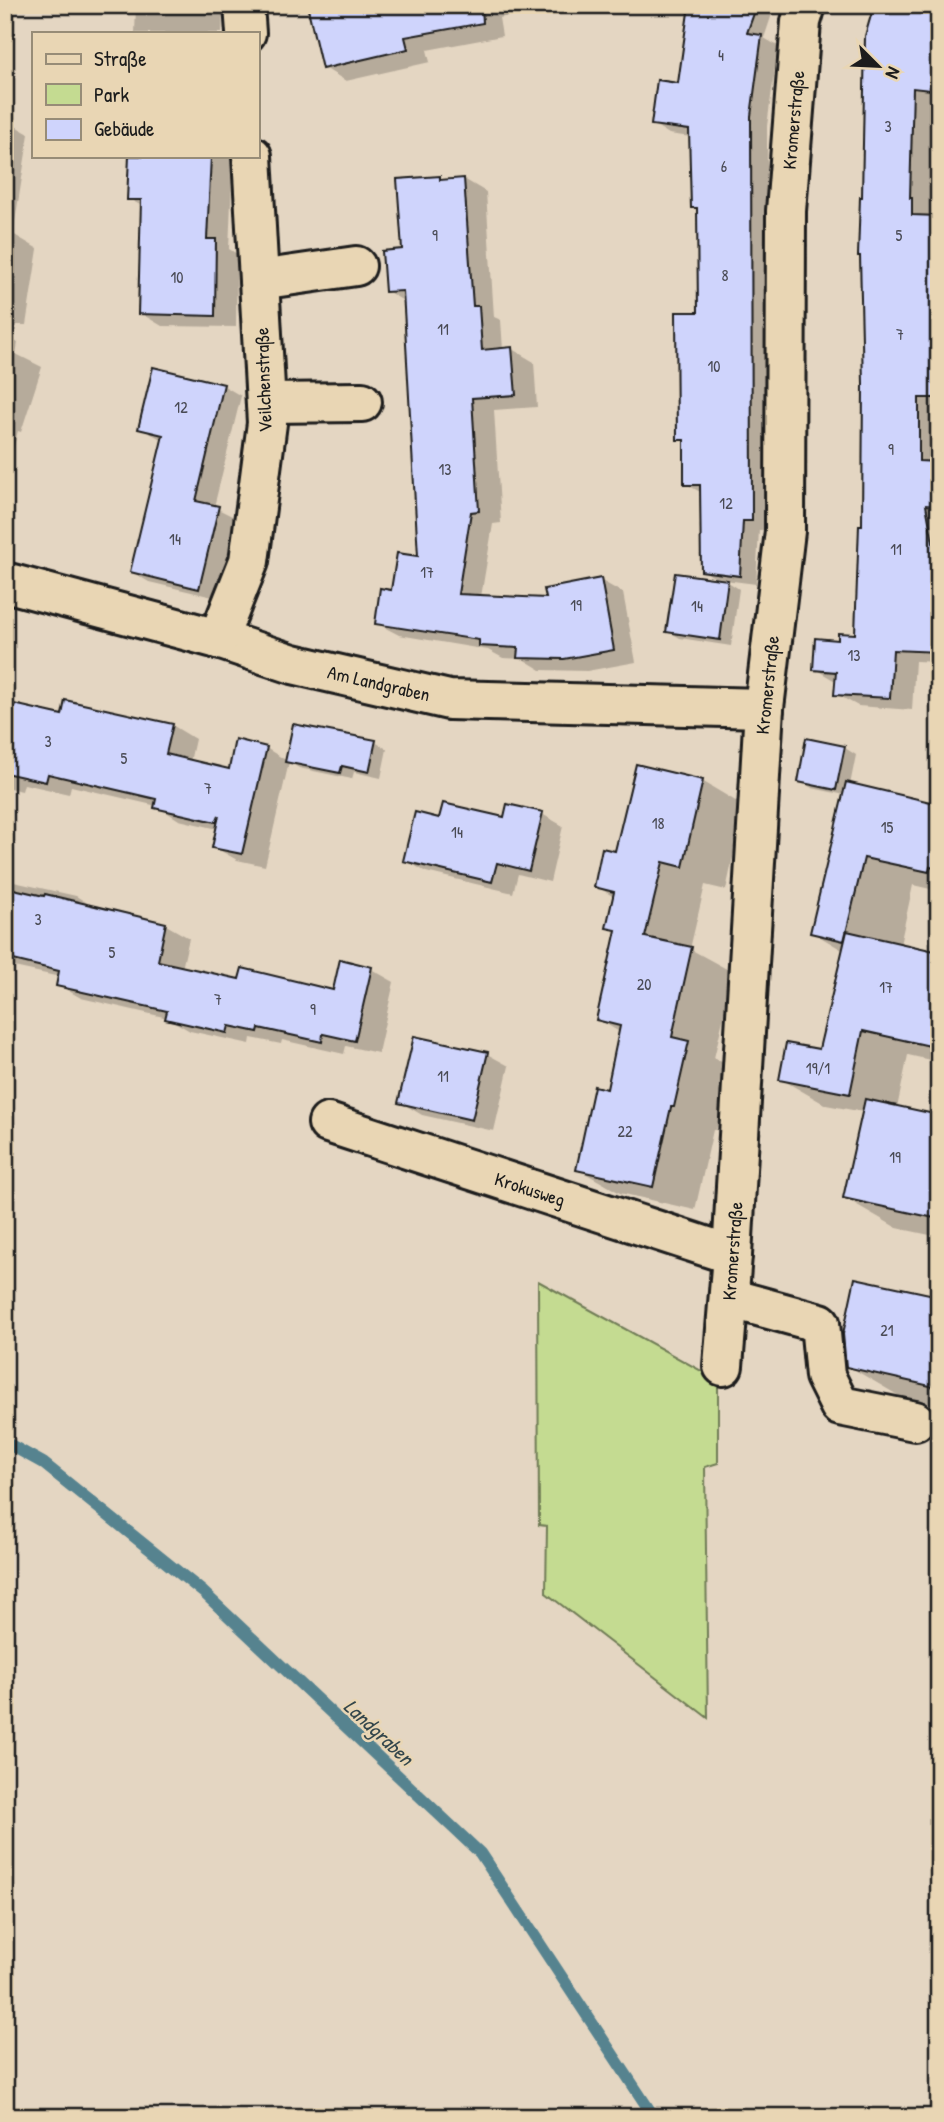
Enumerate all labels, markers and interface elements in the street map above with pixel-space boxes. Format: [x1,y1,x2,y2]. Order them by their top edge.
legend [32,32,259,158]
north arrow [842,32,912,102]
text: Straße [94,44,147,73]
house number: 4 [718,44,724,66]
text: N [880,63,907,83]
street label: Kromerstraße [776,69,810,170]
text: Park [94,80,129,109]
text: Gebäude [94,114,154,143]
house number: 3 [884,115,892,137]
house number: 6 [721,155,727,177]
house number: 9 [432,224,438,246]
house number: 5 [896,224,903,246]
house number: 8 [722,264,729,286]
house number: 10 [171,266,183,288]
house number: 11 [437,318,449,340]
house number: 7 [896,323,904,345]
street label: Veilchenstraße [248,327,278,433]
house number: 10 [708,355,720,377]
house number: 12 [174,396,188,418]
house number: 9 [888,438,894,460]
house number: 13 [439,458,451,480]
house number: 12 [719,492,733,514]
house number: 14 [169,528,181,550]
house number: 11 [890,538,902,560]
house number: 17 [420,561,434,583]
house number: 19 [570,594,582,616]
house number: 14 [691,595,703,617]
street label: Kromerstraße [749,634,785,736]
house number: 13 [848,644,860,666]
street label: Am Landgraben [325,659,433,707]
house number: 3 [44,730,52,752]
house number: 5 [121,747,128,769]
house number: 7 [204,777,212,799]
house number: 18 [652,812,664,834]
house number: 15 [881,816,894,838]
house number: 14 [451,821,463,843]
house number: 3 [34,908,42,930]
house number: 5 [109,941,116,963]
house number: 20 [637,973,651,995]
house number: 17 [879,976,893,998]
house number: 7 [214,988,222,1010]
house number: 9 [310,998,316,1020]
house number: 19/1 [806,1057,830,1079]
house number: 11 [437,1065,449,1087]
house number: 22 [618,1120,633,1142]
house number: 19 [889,1146,901,1168]
street label: Krokusweg [491,1165,569,1213]
street label: Kromerstraße [716,1200,748,1301]
house number: 21 [880,1319,894,1341]
water label: Landgraben [338,1692,421,1773]

